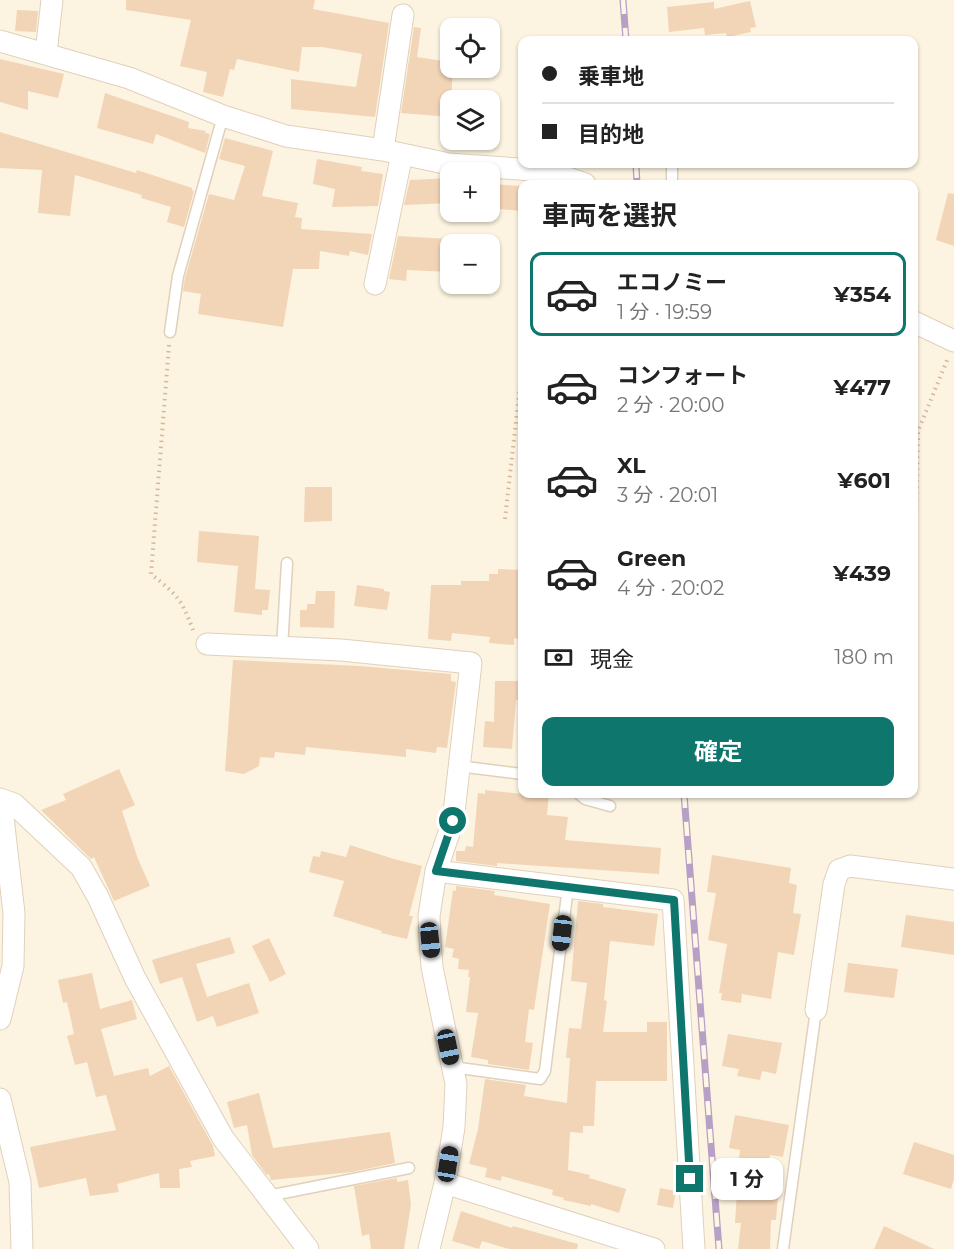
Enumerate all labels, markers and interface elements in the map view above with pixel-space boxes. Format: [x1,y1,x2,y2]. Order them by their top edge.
map controls [440,18,500,294]
button: locate [440,18,500,78]
text: 乗車地 [578,63,644,90]
button: layers [440,90,500,150]
text: 目的地 [578,121,644,148]
button: + [440,162,500,222]
text: 車両を選択 [542,199,677,232]
button: − [440,234,500,294]
icon: car [545,267,599,321]
text: エコノミー [617,269,727,296]
text: ¥354 [834,281,891,308]
text: 1 分 · 19:59 [617,300,712,324]
icon: car [545,360,599,414]
text: コンフォート [617,362,748,389]
text: ¥477 [834,374,891,401]
text: 2 分 · 20:00 [617,393,724,417]
text: XL [617,452,646,479]
icon: car [545,453,599,507]
text: ¥601 [838,467,891,494]
text: 3 分 · 20:01 [617,483,718,507]
text: Green [617,545,686,572]
icon: car [545,546,599,600]
text: ¥439 [833,560,891,587]
text: 4 分 · 20:02 [617,576,724,600]
icon: cash [542,641,575,674]
text: 180 m [834,645,894,669]
text: 現金 [590,646,634,673]
button: 確定 [542,717,894,786]
route start [439,807,466,834]
car [551,914,573,952]
car [419,921,441,959]
car [435,1028,461,1066]
car [436,1145,460,1183]
callout: 1 分 [711,1158,783,1200]
route end [676,1165,703,1192]
text: 1 分 [730,1167,764,1191]

